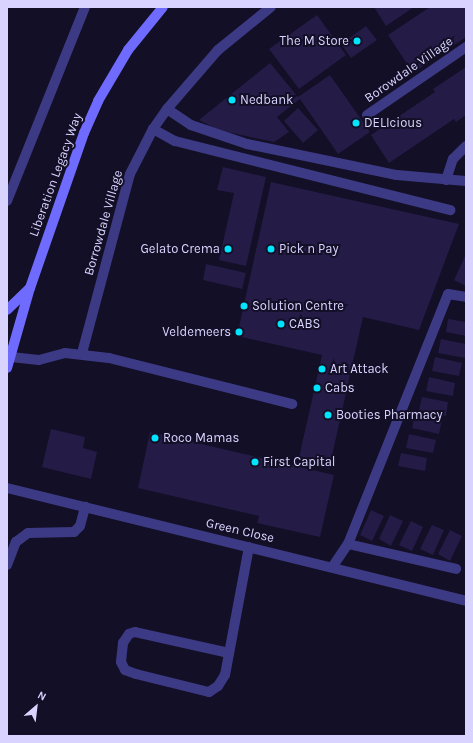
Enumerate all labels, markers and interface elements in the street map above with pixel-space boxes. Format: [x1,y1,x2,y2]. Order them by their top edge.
place label: The M Store [280,33,349,49]
street label: Borowdale Village [362,34,456,106]
marker: The M Store [352,36,362,46]
place label: Nedbank [240,92,293,108]
marker: Nedbank [227,95,237,105]
street label: Liberation Legacy Way [26,111,86,239]
place label: DELIcious [364,115,422,131]
marker: DELIcious [351,118,361,128]
street label: Borrowdale Village [81,168,127,278]
place label: Gelato Crema [140,241,220,257]
place label: Pick n Pay [279,241,339,257]
marker: Gelato Crema [223,244,233,254]
marker: Pick n Pay [266,244,276,254]
place label: Solution Centre [252,298,344,314]
marker: Solution Centre [239,301,249,311]
place label: CABS [289,316,320,332]
marker: CABS [276,319,286,329]
place label: Veldemeers [162,324,231,340]
marker: Veldemeers [234,327,244,337]
place label: Art Attack [330,361,389,377]
marker: Art Attack [317,364,327,374]
place label: Cabs [325,380,355,396]
marker: Cabs [312,383,322,393]
place label: Booties Pharmacy [336,407,443,423]
marker: Booties Pharmacy [323,410,333,420]
place label: Roco Mamas [163,430,239,446]
marker: Roco Mamas [150,433,160,443]
place label: First Capital [263,454,335,470]
marker: First Capital [250,457,260,467]
street label: Green Close [204,516,276,546]
north arrow [16,687,56,727]
text: N [35,688,48,704]

